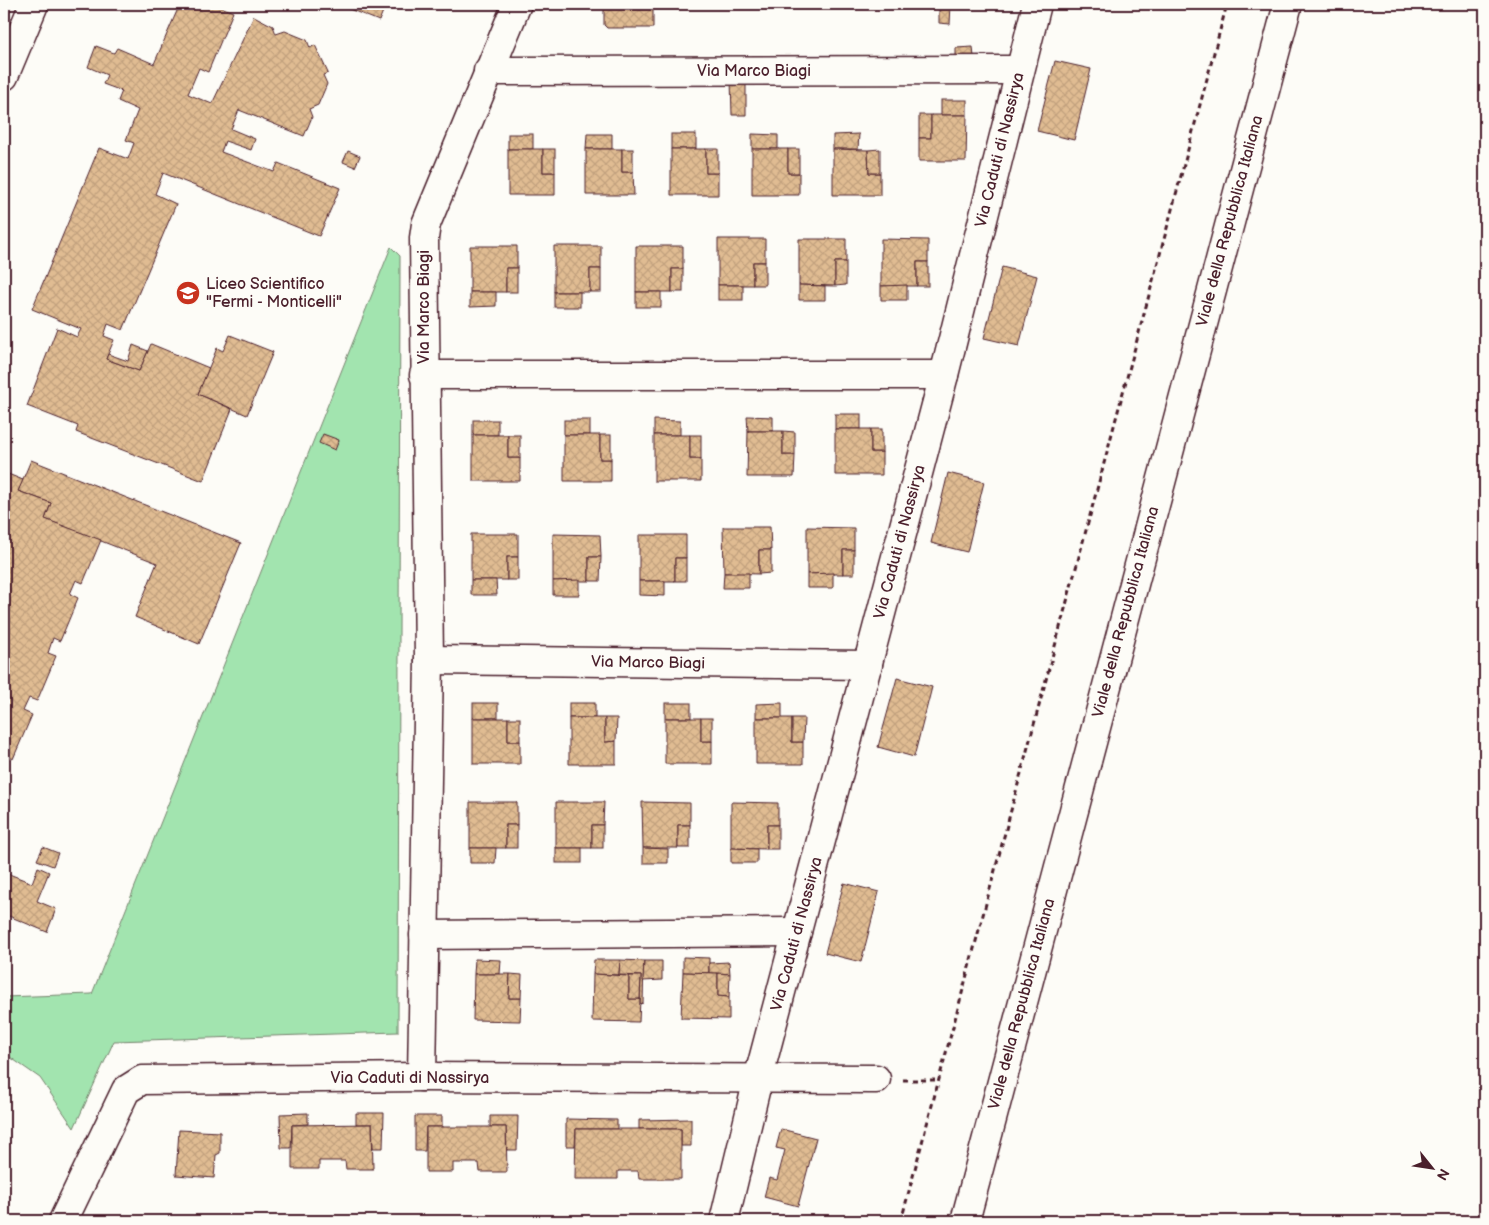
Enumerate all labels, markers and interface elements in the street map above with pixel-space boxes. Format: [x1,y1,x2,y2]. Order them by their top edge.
street label: Via Marco Biagi [697,62,811,81]
street label: Via Caduti di Nassirya [972,71,1028,229]
street label: Viale della Repubblica Italiana [1193,113,1267,329]
street label: Via Marco Biagi [415,250,434,364]
place label: Liceo Scientifico "Fermi - Monticelli" [206,275,342,312]
school or university icon: Liceo Scientifico "Fermi - Monticelli" [175,280,201,306]
street label: Via Caduti di Nassirya [870,463,930,621]
street label: Viale della Repubblica Italiana [1089,504,1163,720]
street label: Via Marco Biagi [591,653,705,673]
street label: Via Caduti di Nassirya [767,855,827,1013]
street label: Viale della Repubblica Italiana [985,896,1059,1112]
street label: Via Caduti di Nassirya [331,1069,489,1088]
north arrow [1406,1142,1456,1192]
text: N [1433,1165,1453,1183]

